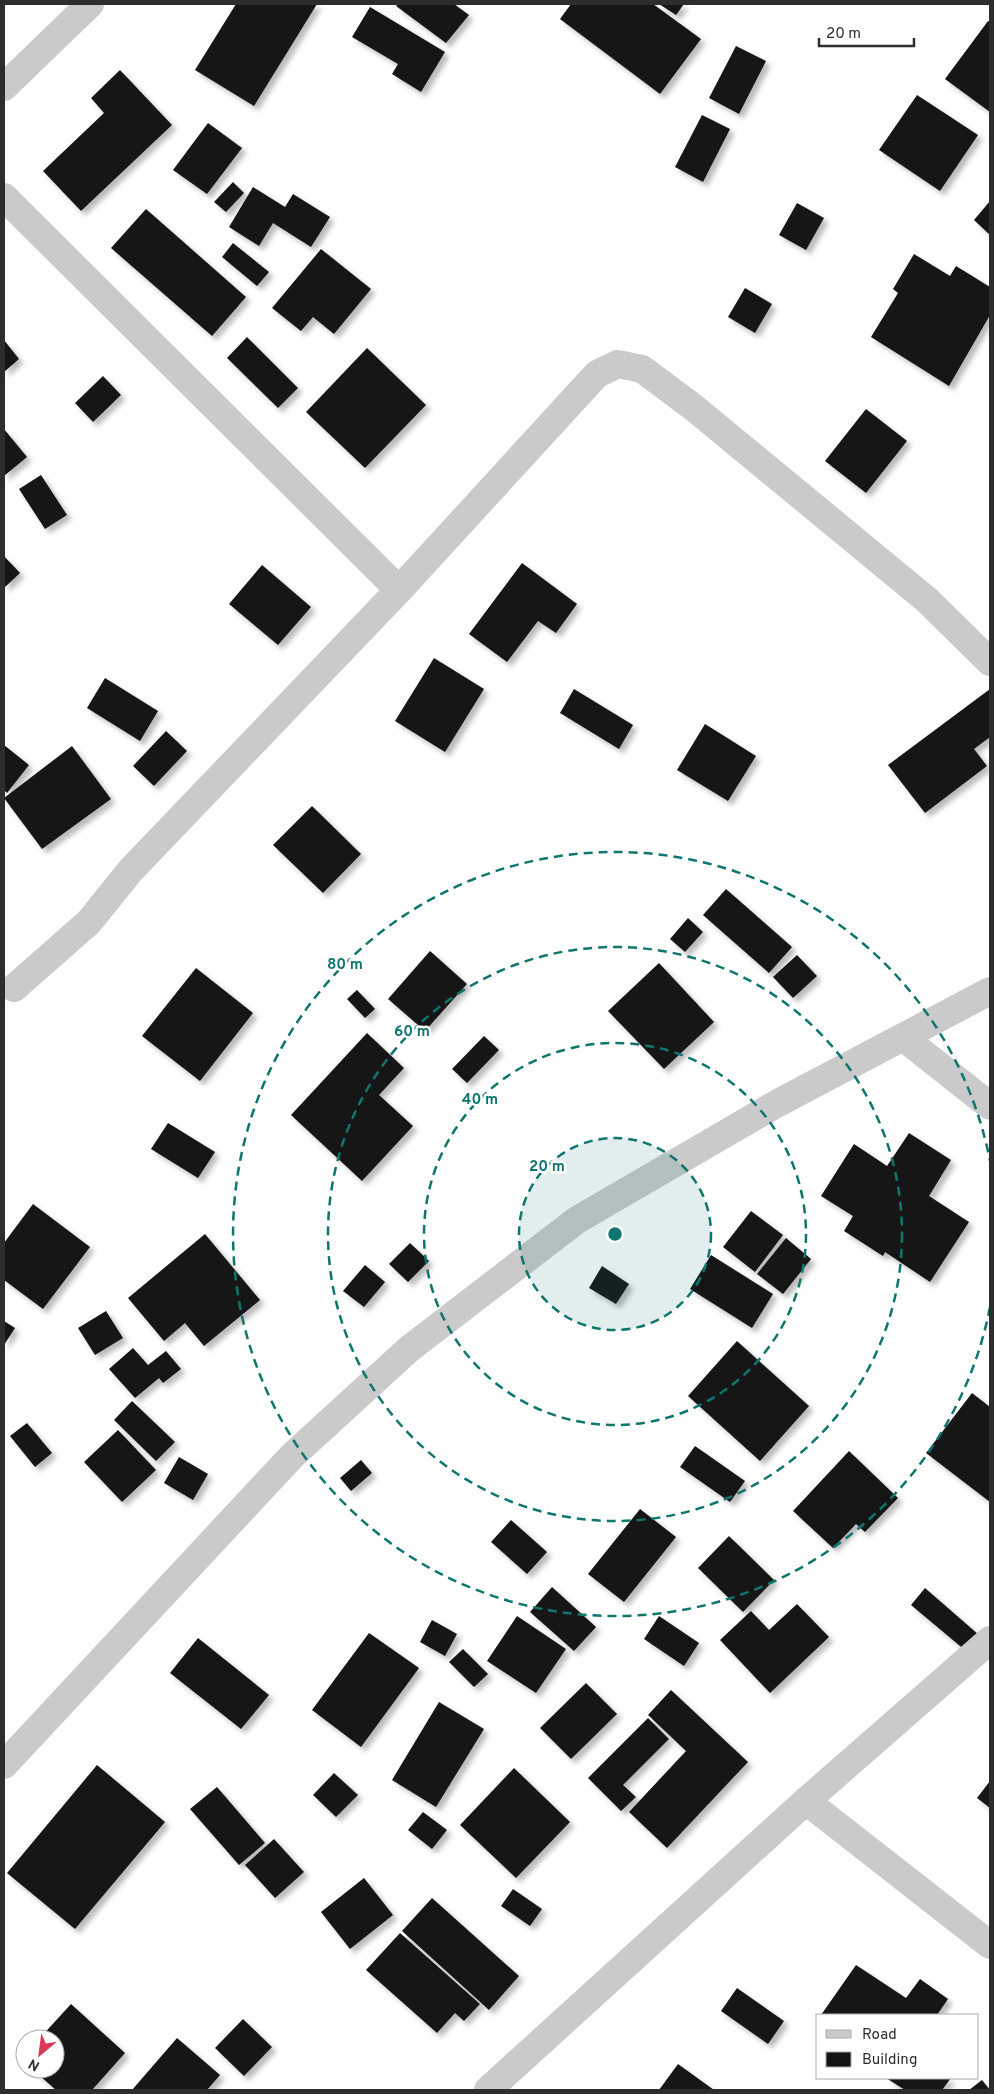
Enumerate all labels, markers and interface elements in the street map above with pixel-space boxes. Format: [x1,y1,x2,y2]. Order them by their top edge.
scale bar [819,15,914,47]
text: 20 m [826,25,861,44]
text: 80 m [327,956,363,975]
text: 60 m [394,1023,430,1042]
text: 40 m [462,1091,498,1110]
text: 20 m [529,1158,565,1177]
centre of rings [606,1225,624,1243]
legend [816,2014,979,2079]
text: Road [862,2026,897,2045]
north arrow [15,2029,65,2079]
text: Building [862,2051,917,2070]
text: N [26,2054,43,2074]

